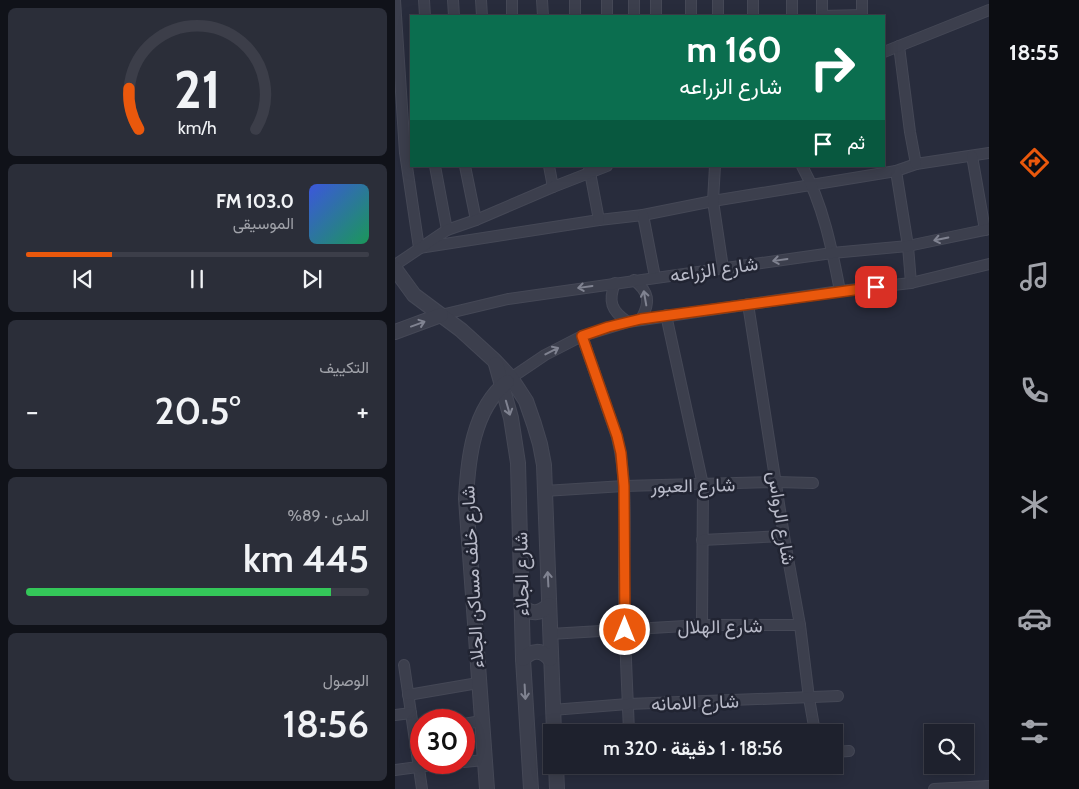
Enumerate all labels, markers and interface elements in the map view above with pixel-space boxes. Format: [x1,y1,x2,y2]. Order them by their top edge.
text: 160 m [686,28,782,71]
icon: right [800,35,865,100]
text: 18:55 [1009,39,1059,66]
text: 21 [174,58,221,121]
text: شارع الزراعه [679,73,782,100]
text: km/h [178,117,217,138]
icon: arrive [809,130,837,158]
text: ثم [847,131,865,154]
icon: directions [1017,145,1052,180]
text: 103.0 FM [216,190,294,213]
text: الموسيقى [233,214,294,233]
one-way arrow [934,235,950,244]
street label: شارع الزراعه [669,252,760,288]
one-way arrow [773,255,789,265]
icon: music [1017,259,1052,294]
icon: previous [69,265,97,293]
icon: pause [183,265,211,293]
icon: next [298,265,326,293]
pin [855,266,897,308]
icon: arrive [862,273,890,301]
one-way arrow [577,282,593,292]
one-way arrow [640,290,650,306]
one-way arrow [410,318,426,328]
one-way arrow [544,346,559,355]
text: التكييف [319,358,369,377]
icon: phone [1017,373,1052,408]
text: 20.5° [155,387,240,434]
text: − [26,394,38,428]
text: + [357,394,369,428]
one-way arrow [504,399,514,415]
street label: شارع الرواس [762,469,800,567]
street label: شارع العبور [649,473,736,499]
street label: شارع خلف مساكن الجلاء [456,485,490,669]
icon: climate [1017,487,1052,522]
text: المدى · 89% [288,506,369,525]
street label: شارع الجلاء [509,532,535,616]
text: 445 km [243,535,369,582]
one-way arrow [543,571,552,587]
icon: car [1017,601,1052,636]
position arrow [598,603,650,655]
street label: شارع الهلال [677,614,763,640]
text: الوصول [323,671,369,690]
one-way arrow [521,683,530,699]
street label: شارع الامانه [651,689,739,717]
text: 18:56 [282,700,369,747]
speed limit sign: 30 [410,709,475,774]
icon: filters [1017,714,1052,749]
map controls [924,724,974,774]
button: search [924,724,974,774]
text: 18:56 · 1 دقيقة · 320 m [603,737,783,760]

